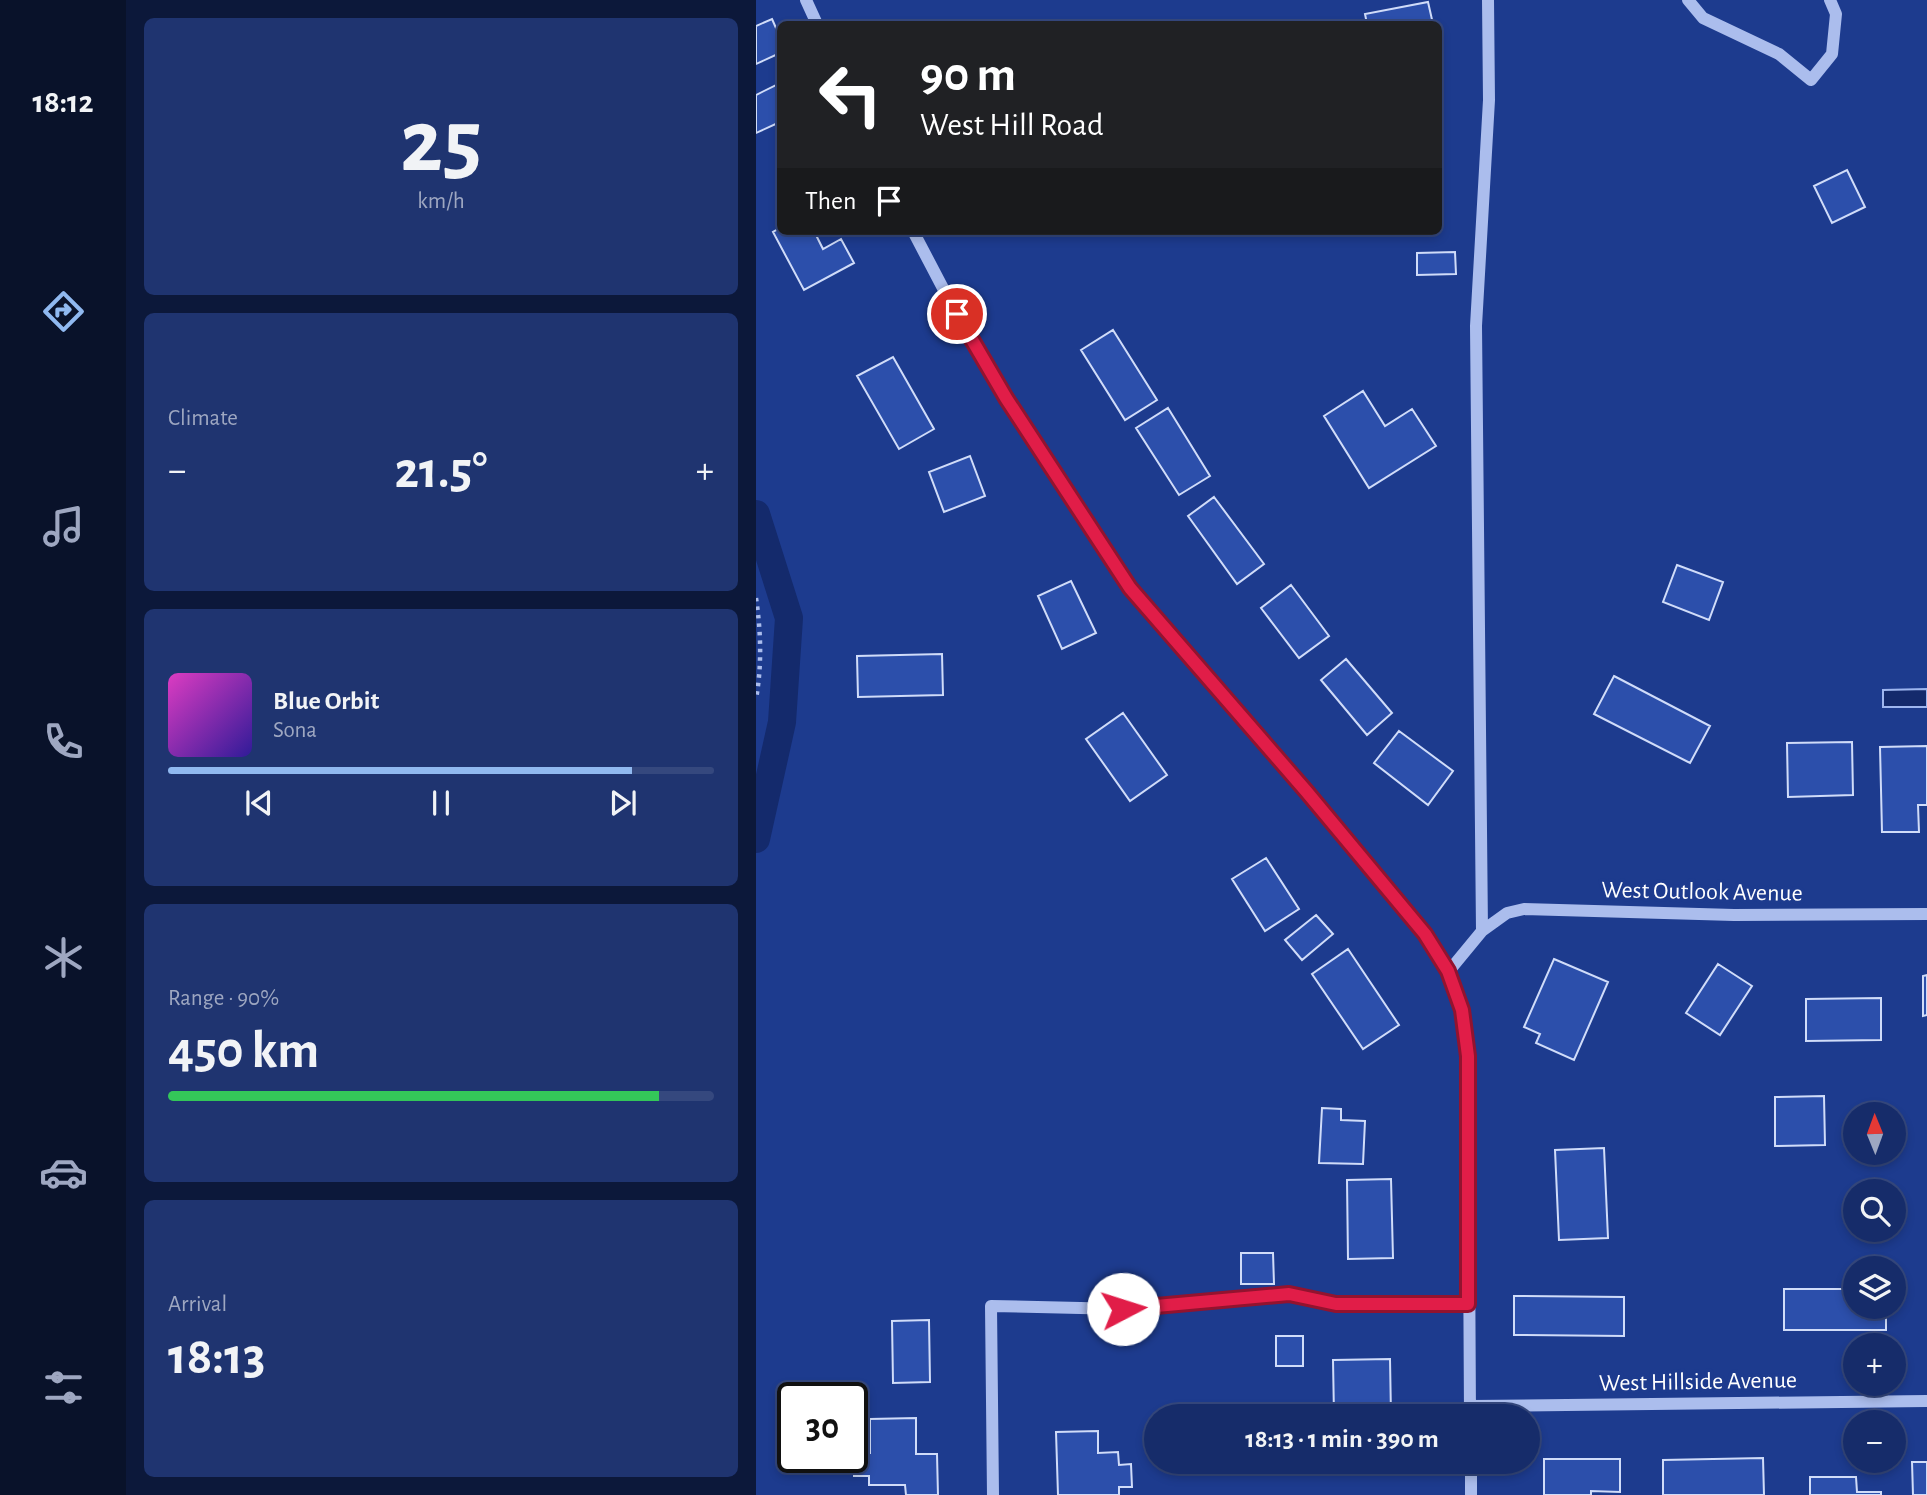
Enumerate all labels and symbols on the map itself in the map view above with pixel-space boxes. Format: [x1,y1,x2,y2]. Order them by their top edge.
pin [927,284,987,344]
street label: West Outlook Avenue [1601,878,1803,906]
north arrow [1843,1102,1906,1166]
position arrow [1086,1272,1160,1346]
street label: West Hillside Avenue [1599,1368,1797,1396]
speed limit sign: 30 [777,1382,868,1473]

